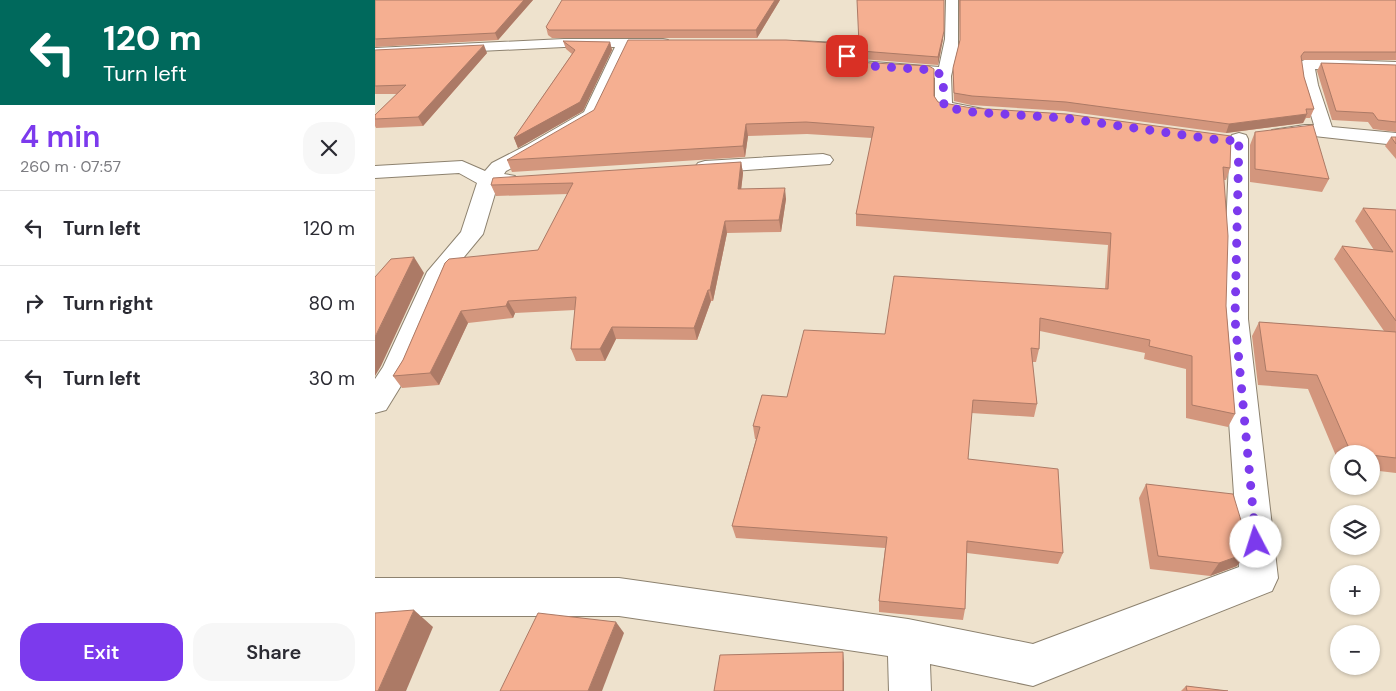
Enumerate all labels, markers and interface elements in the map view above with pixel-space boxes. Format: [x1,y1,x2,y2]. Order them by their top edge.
text: 120 m [103,15,202,61]
icon: left [20,20,85,85]
pin [826,35,868,77]
icon: arrive [833,42,861,70]
text: Turn left [103,59,187,88]
text: 4 min [20,117,100,156]
button: close [303,122,355,174]
text: 260 m · 07:57 [20,156,121,177]
icon: left [20,214,48,242]
text: Turn left [63,216,141,241]
text: 120 m [303,216,355,241]
icon: right [20,289,48,317]
text: Turn right [63,291,153,316]
text: 80 m [308,291,355,316]
icon: left [20,364,48,392]
text: Turn left [63,366,141,391]
text: 30 m [309,366,355,391]
map controls [1330,445,1380,675]
button: search [1330,445,1380,495]
button: layers [1330,505,1380,555]
position arrow [1229,515,1281,567]
button: + [1330,565,1380,615]
button: Exit [20,623,183,681]
button: Share [193,623,355,681]
button: − [1330,625,1380,675]

